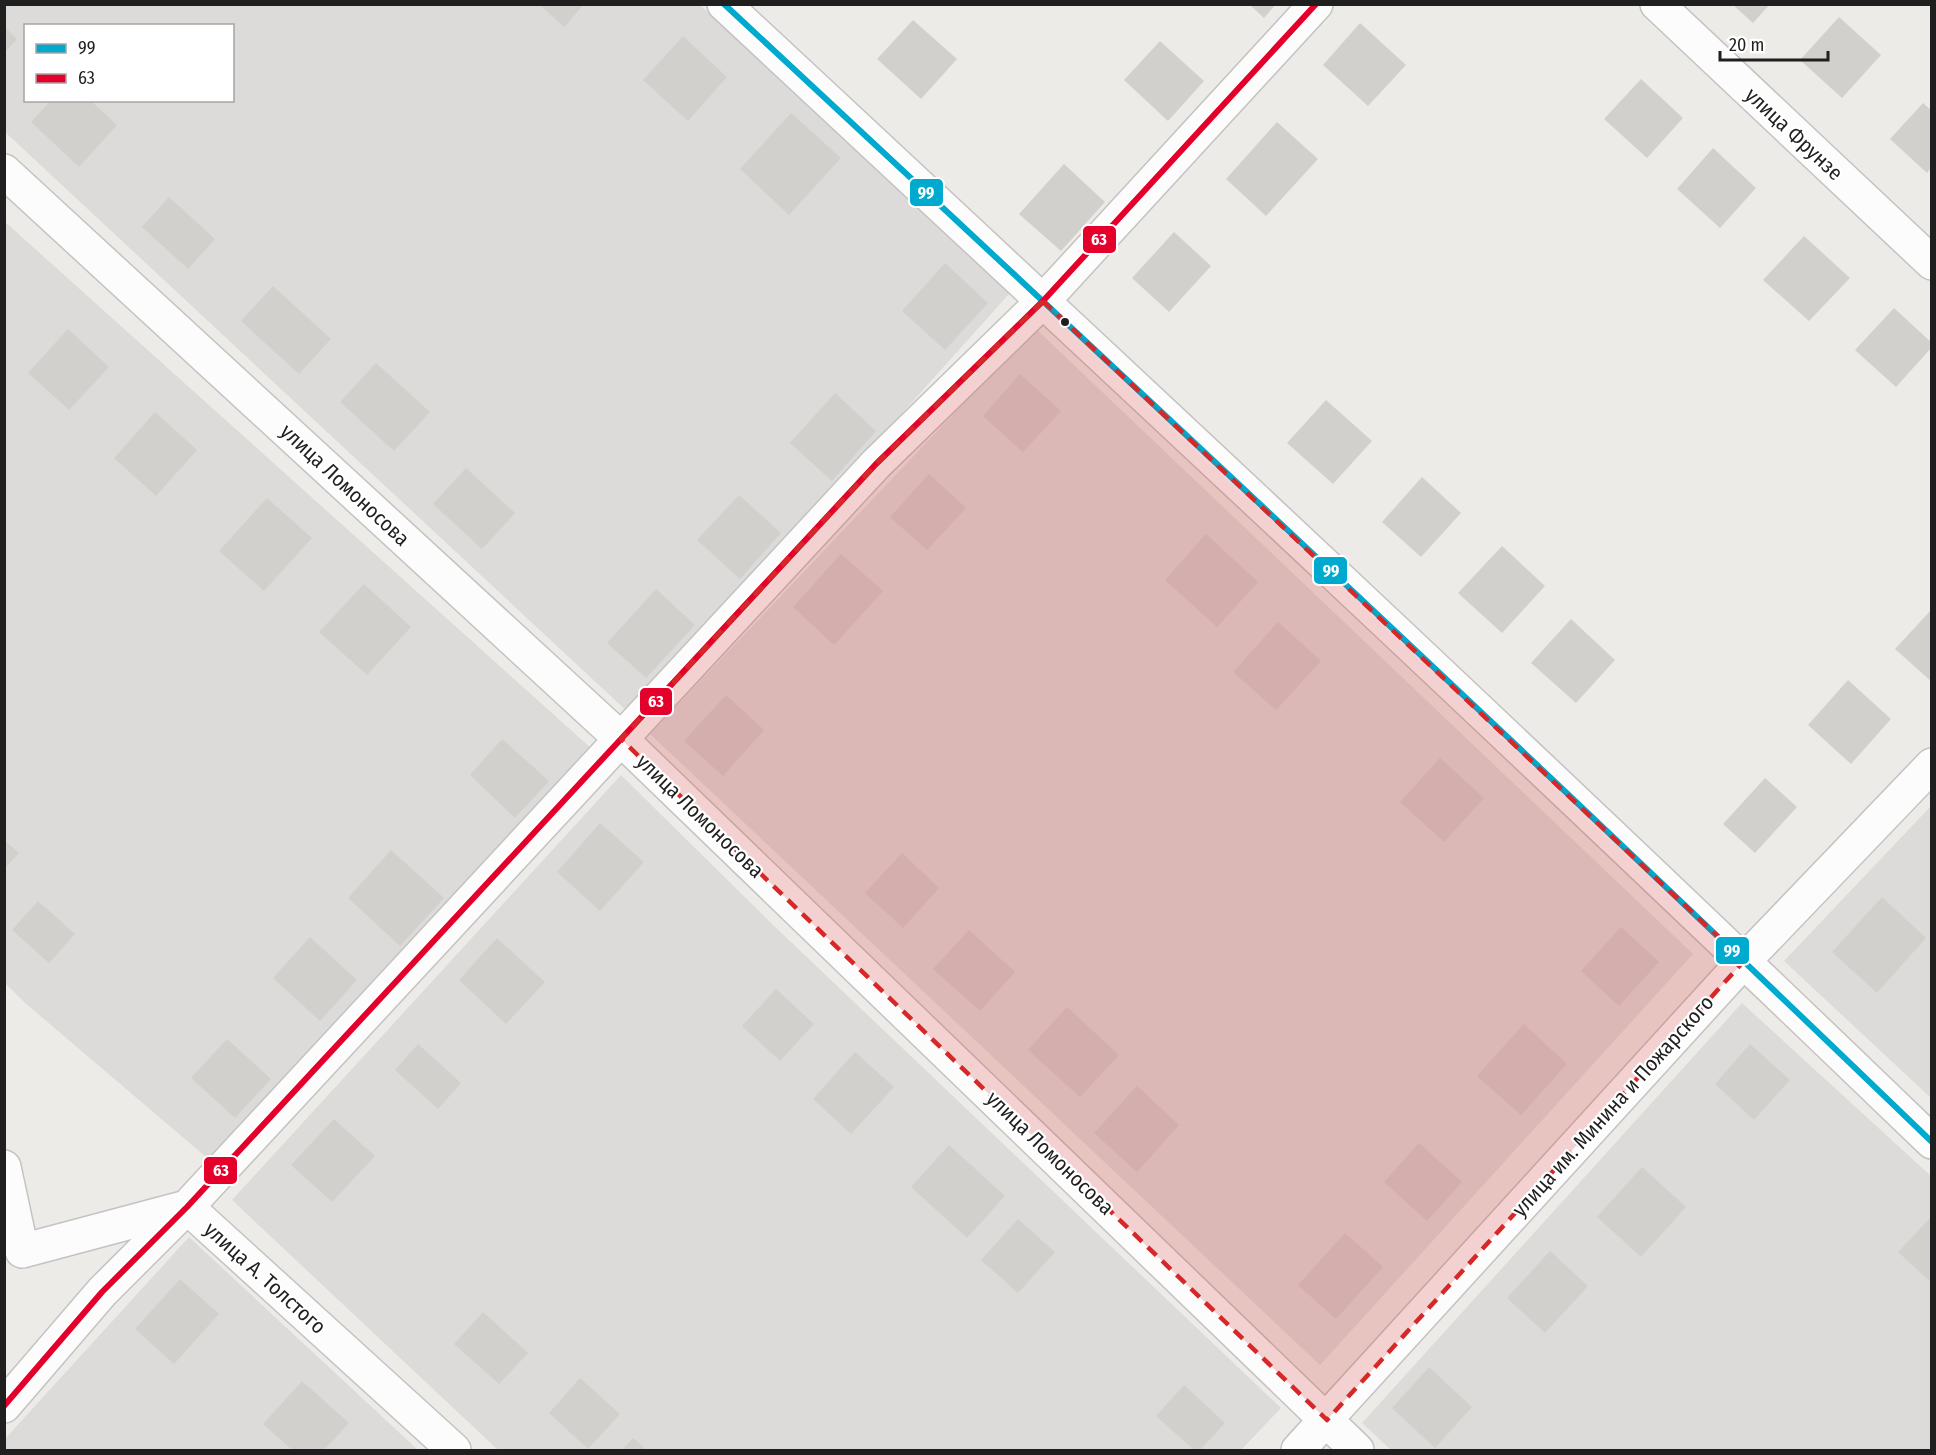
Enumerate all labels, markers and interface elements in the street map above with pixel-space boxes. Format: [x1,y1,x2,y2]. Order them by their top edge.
legend [24,24,234,102]
scale bar [1720,24,1828,62]
text: 20 m [1729,34,1764,56]
text: 99 [78,37,96,59]
text: 63 [78,67,95,89]
street label: улица Фрунзе [1740,82,1848,186]
line badge: 99 [909,178,944,207]
text: 99 [918,183,934,202]
line badge: 63 [1082,225,1117,254]
text: 63 [1091,230,1107,249]
unlabelled marker [1059,316,1071,328]
street label: улица Ломоносова [275,418,415,552]
line badge: 99 [1313,556,1348,585]
text: 99 [1323,561,1339,580]
line badge: 63 [639,687,673,716]
text: 63 [648,692,664,711]
street label: улица Ломоносова [631,749,769,883]
line badge: 99 [1715,936,1750,965]
text: 99 [1724,941,1740,960]
street label: улица им. Минина и Пожарского [1507,990,1719,1222]
street label: улица Ломоносова [981,1086,1119,1220]
line badge: 63 [203,1156,238,1185]
text: 63 [213,1161,229,1180]
street label: улица А. Толстого [199,1217,331,1339]

